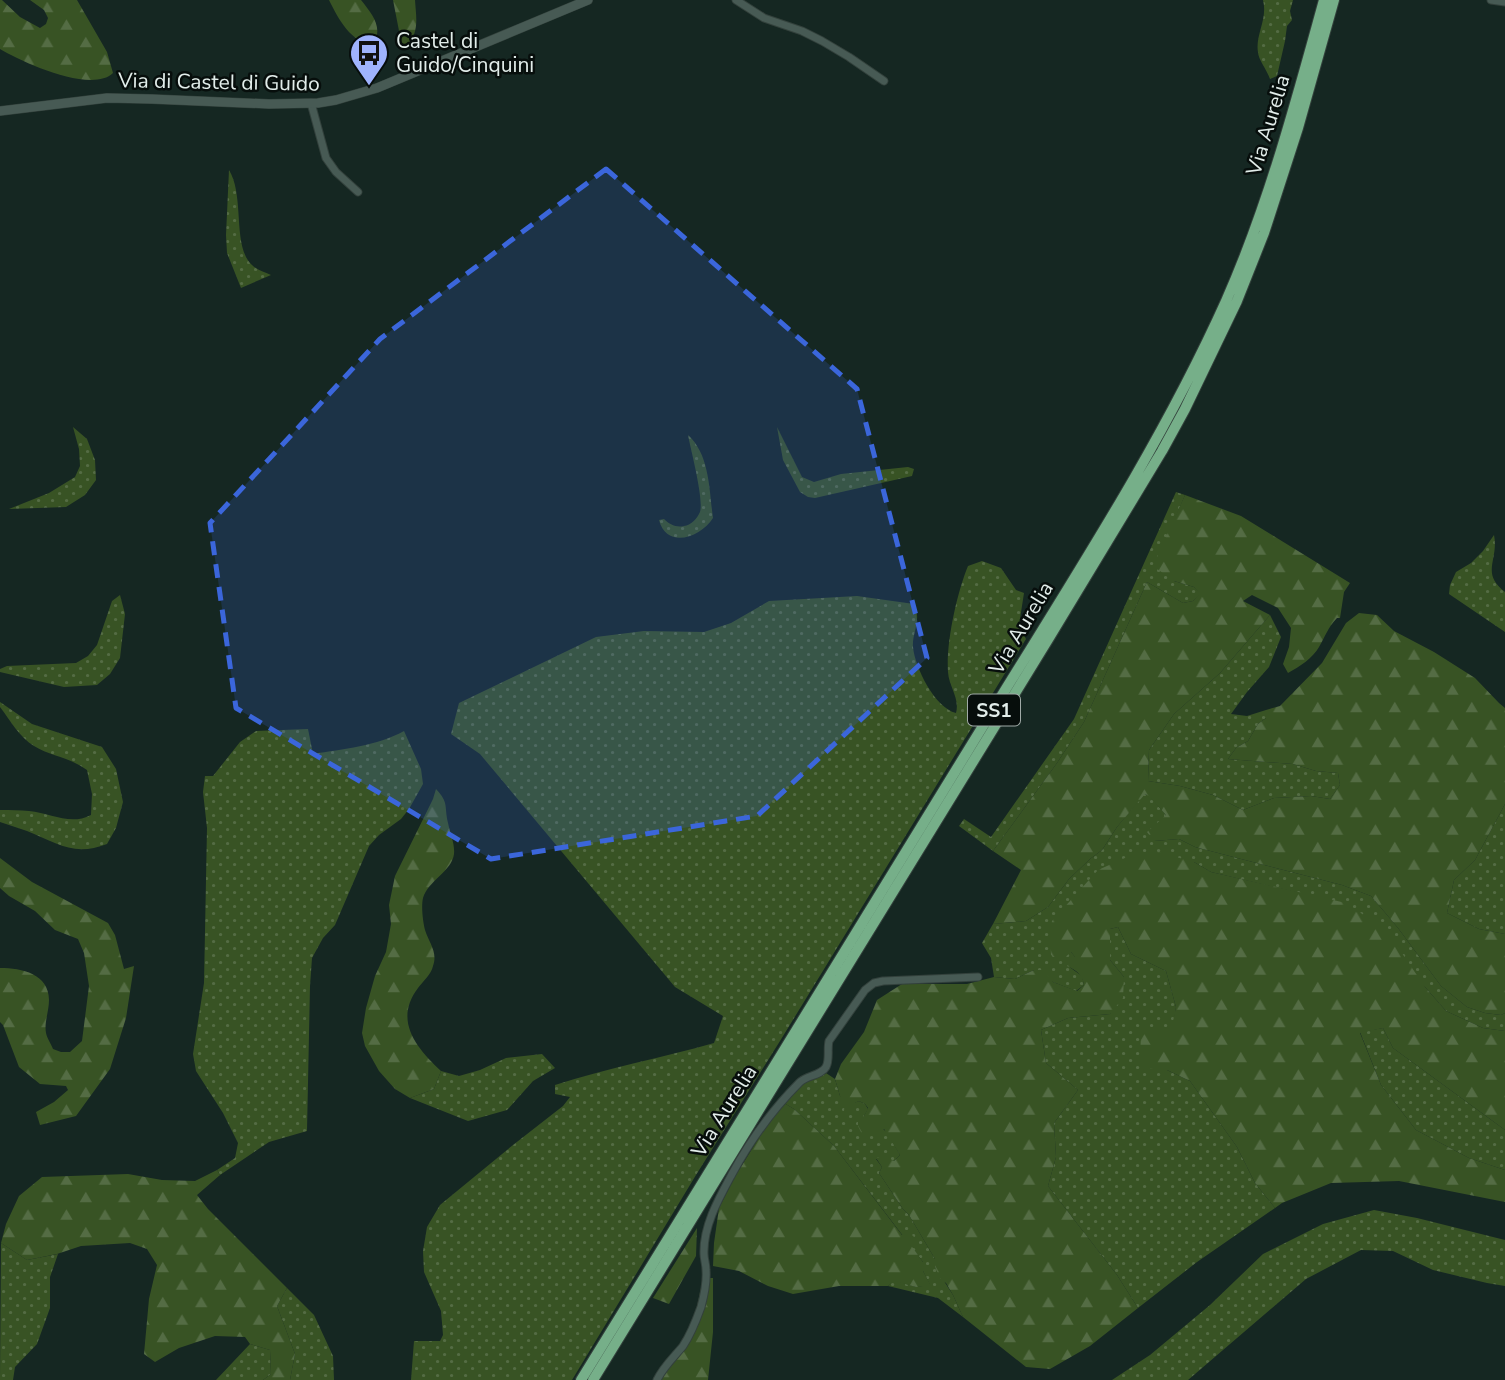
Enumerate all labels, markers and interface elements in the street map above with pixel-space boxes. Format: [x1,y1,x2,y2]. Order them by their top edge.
place label: Castel di Guido/Cinquini [396,27,534,79]
bus stop icon: Castel di Guido/Cinquini [348,32,390,87]
street label: Via di Castel di Guido [117,66,320,98]
street label: Via Aurelia [1239,71,1297,180]
street label: Via Aurelia [982,576,1060,681]
road number: SS1 [968,694,1020,726]
street label: Via Aurelia [684,1060,763,1163]

